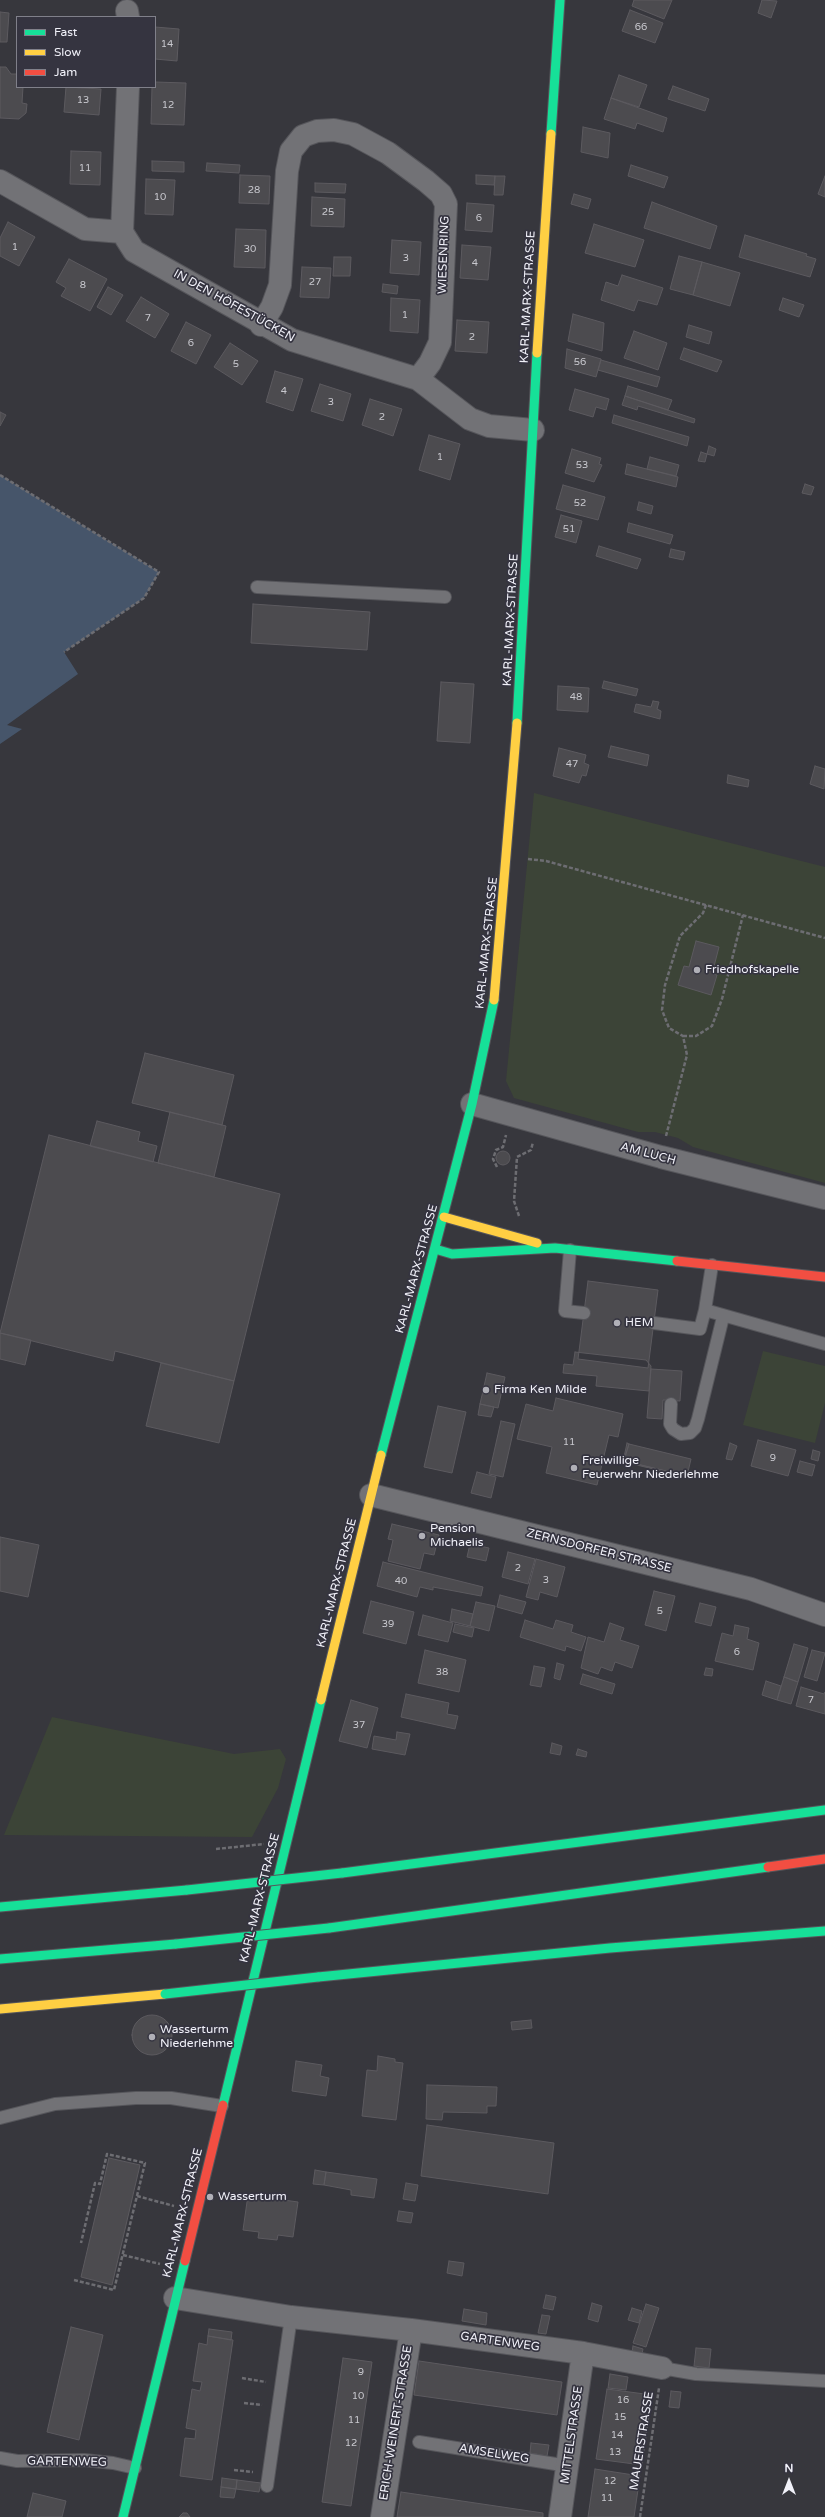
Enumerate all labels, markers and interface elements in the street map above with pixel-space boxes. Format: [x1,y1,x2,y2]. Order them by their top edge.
legend [16,16,156,88]
house number: 66 [635,21,647,33]
text: Fast [54,25,77,39]
house number: 14 [161,38,173,50]
text: Slow [54,45,81,59]
text: Jam [54,65,77,79]
house number: 13 [77,94,89,106]
house number: 12 [162,99,174,111]
house number: 11 [79,162,91,174]
house number: 28 [248,184,260,196]
house number: 10 [154,191,166,203]
house number: 25 [322,206,334,218]
house number: 6 [476,212,482,224]
street label: WIESENRING [435,215,453,295]
street label: KARL-MARX-STRASSE [517,230,539,364]
house number: 1 [12,241,18,253]
house number: 30 [244,243,256,255]
house number: 3 [403,252,409,264]
house number: 4 [472,257,478,269]
street label: IN DEN HÖFESTÜCKEN [171,267,297,345]
house number: 27 [309,276,321,288]
house number: 8 [80,279,86,291]
house number: 1 [402,309,408,321]
house number: 7 [145,312,151,324]
house number: 2 [469,331,475,343]
house number: 6 [188,337,194,349]
house number: 56 [574,356,586,368]
house number: 5 [233,358,239,370]
house number: 4 [281,385,287,397]
house number: 3 [328,396,334,408]
house number: 2 [379,411,385,423]
house number: 1 [437,451,443,463]
house number: 53 [576,459,588,471]
house number: 52 [574,497,586,509]
house number: 51 [563,523,575,535]
street label: KARL-MARX-STRASSE [500,553,522,687]
house number: 48 [570,691,582,703]
house number: 47 [566,758,578,770]
street label: KARL-MARX-STRASSE [473,876,501,1010]
place label: Friedhofskapelle [705,963,799,977]
marker: Friedhofskapelle [692,965,702,975]
street label: AM LUCH [619,1140,677,1168]
street label: KARL-MARX-STRASSE [393,1203,441,1335]
place label: HEM [625,1316,653,1330]
marker: HEM [612,1318,622,1328]
place label: Firma Ken Milde [494,1383,587,1397]
marker: Firma Ken Milde [481,1385,491,1395]
house number: 11 [563,1436,575,1448]
house number: 9 [770,1452,776,1464]
place label: Freiwillige Feuerwehr Niederlehme [582,1454,719,1482]
marker: Freiwillige Feuerwehr Niederlehme [569,1463,579,1473]
street label: KARL-MARX-STRASSE [314,1517,360,1649]
place label: Pension Michaelis [430,1522,483,1550]
street label: ZERNSDORFER STRASSE [525,1526,673,1576]
marker: Pension Michaelis [417,1531,427,1541]
house number: 2 [515,1562,521,1574]
house number: 3 [543,1574,549,1586]
house number: 40 [395,1575,407,1587]
house number: 5 [657,1605,663,1617]
house number: 39 [382,1618,394,1630]
house number: 6 [734,1646,740,1658]
house number: 38 [436,1666,448,1678]
house number: 7 [808,1694,814,1706]
house number: 37 [353,1719,365,1731]
street label: KARL-MARX-STRASSE [237,1832,283,1964]
place label: Wasserturm Niederlehme [160,2023,233,2051]
marker: Wasserturm Niederlehme [147,2032,157,2042]
street label: KARL-MARX-STRASSE [160,2147,206,2279]
place label: Wasserturm [218,2190,287,2204]
marker: Wasserturm [205,2192,215,2202]
street label: GARTENWEG [459,2329,541,2355]
street label: ERICH-WEINERT-STRASSE [377,2345,415,2501]
house number: 9 [358,2366,364,2378]
street label: MITTELSTRASSE [558,2385,586,2485]
house number: 10 [352,2390,364,2402]
street label: MAUERSTRASSE [627,2391,657,2491]
house number: 16 [617,2394,629,2406]
house number: 15 [614,2411,626,2423]
house number: 11 [348,2414,360,2426]
house number: 14 [611,2429,623,2441]
house number: 12 [345,2437,357,2449]
street label: AMSELWEG [458,2441,530,2467]
house number: 13 [609,2446,621,2458]
street label: GARTENWEG [27,2454,107,2470]
north arrow [769,2461,809,2501]
text: N [785,2462,793,2475]
house number: 12 [604,2475,616,2487]
house number: 11 [601,2492,613,2504]

